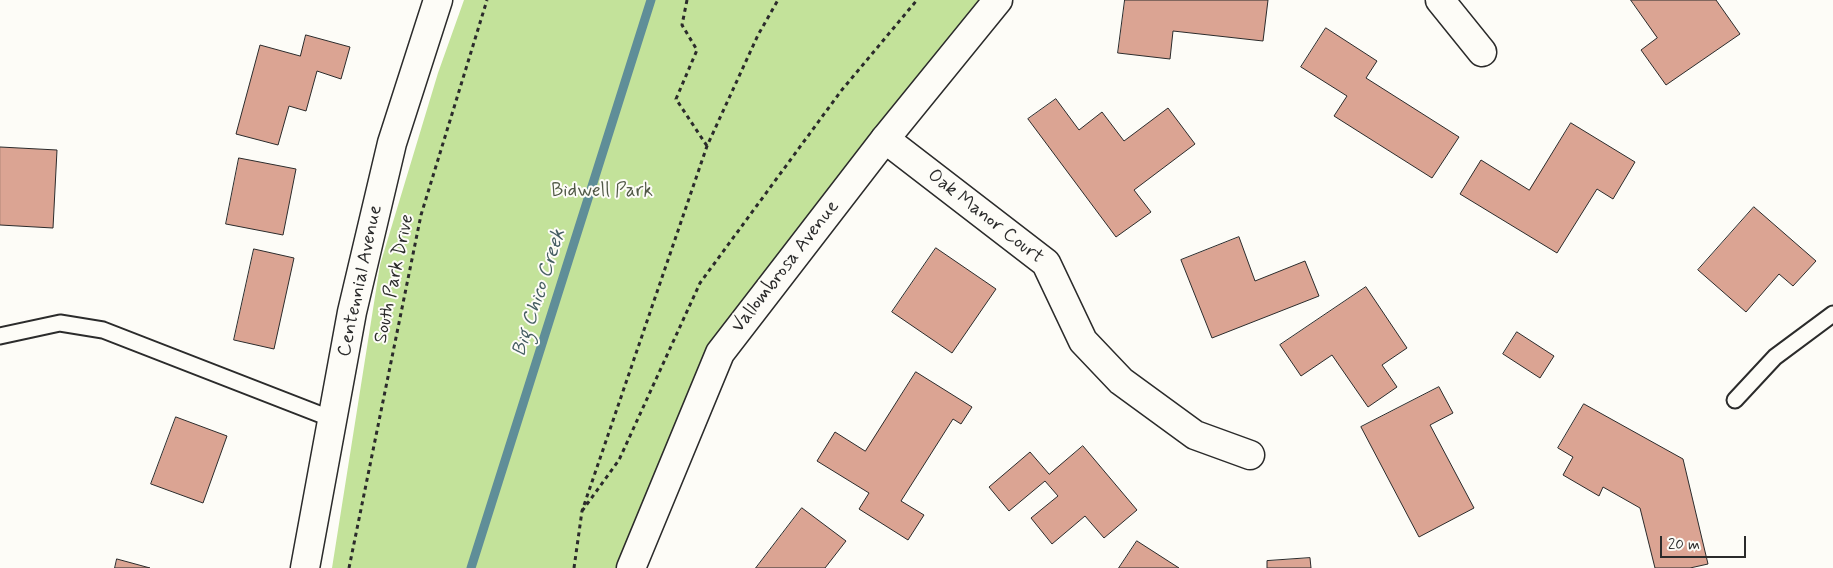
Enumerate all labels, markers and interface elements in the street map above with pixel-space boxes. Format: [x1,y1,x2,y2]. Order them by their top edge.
street label: Oak Manor Court [923,165,1047,269]
park label: Bidwell Park [551,181,653,203]
street label: Vallombrosa Avenue [727,196,845,338]
street label: Centennial Avenue [334,203,388,359]
street label: South Park Drive [370,213,420,345]
water label: Big Chico Creek [508,226,572,360]
scale bar [1663,526,1749,558]
text: 20 m [1668,535,1700,555]

